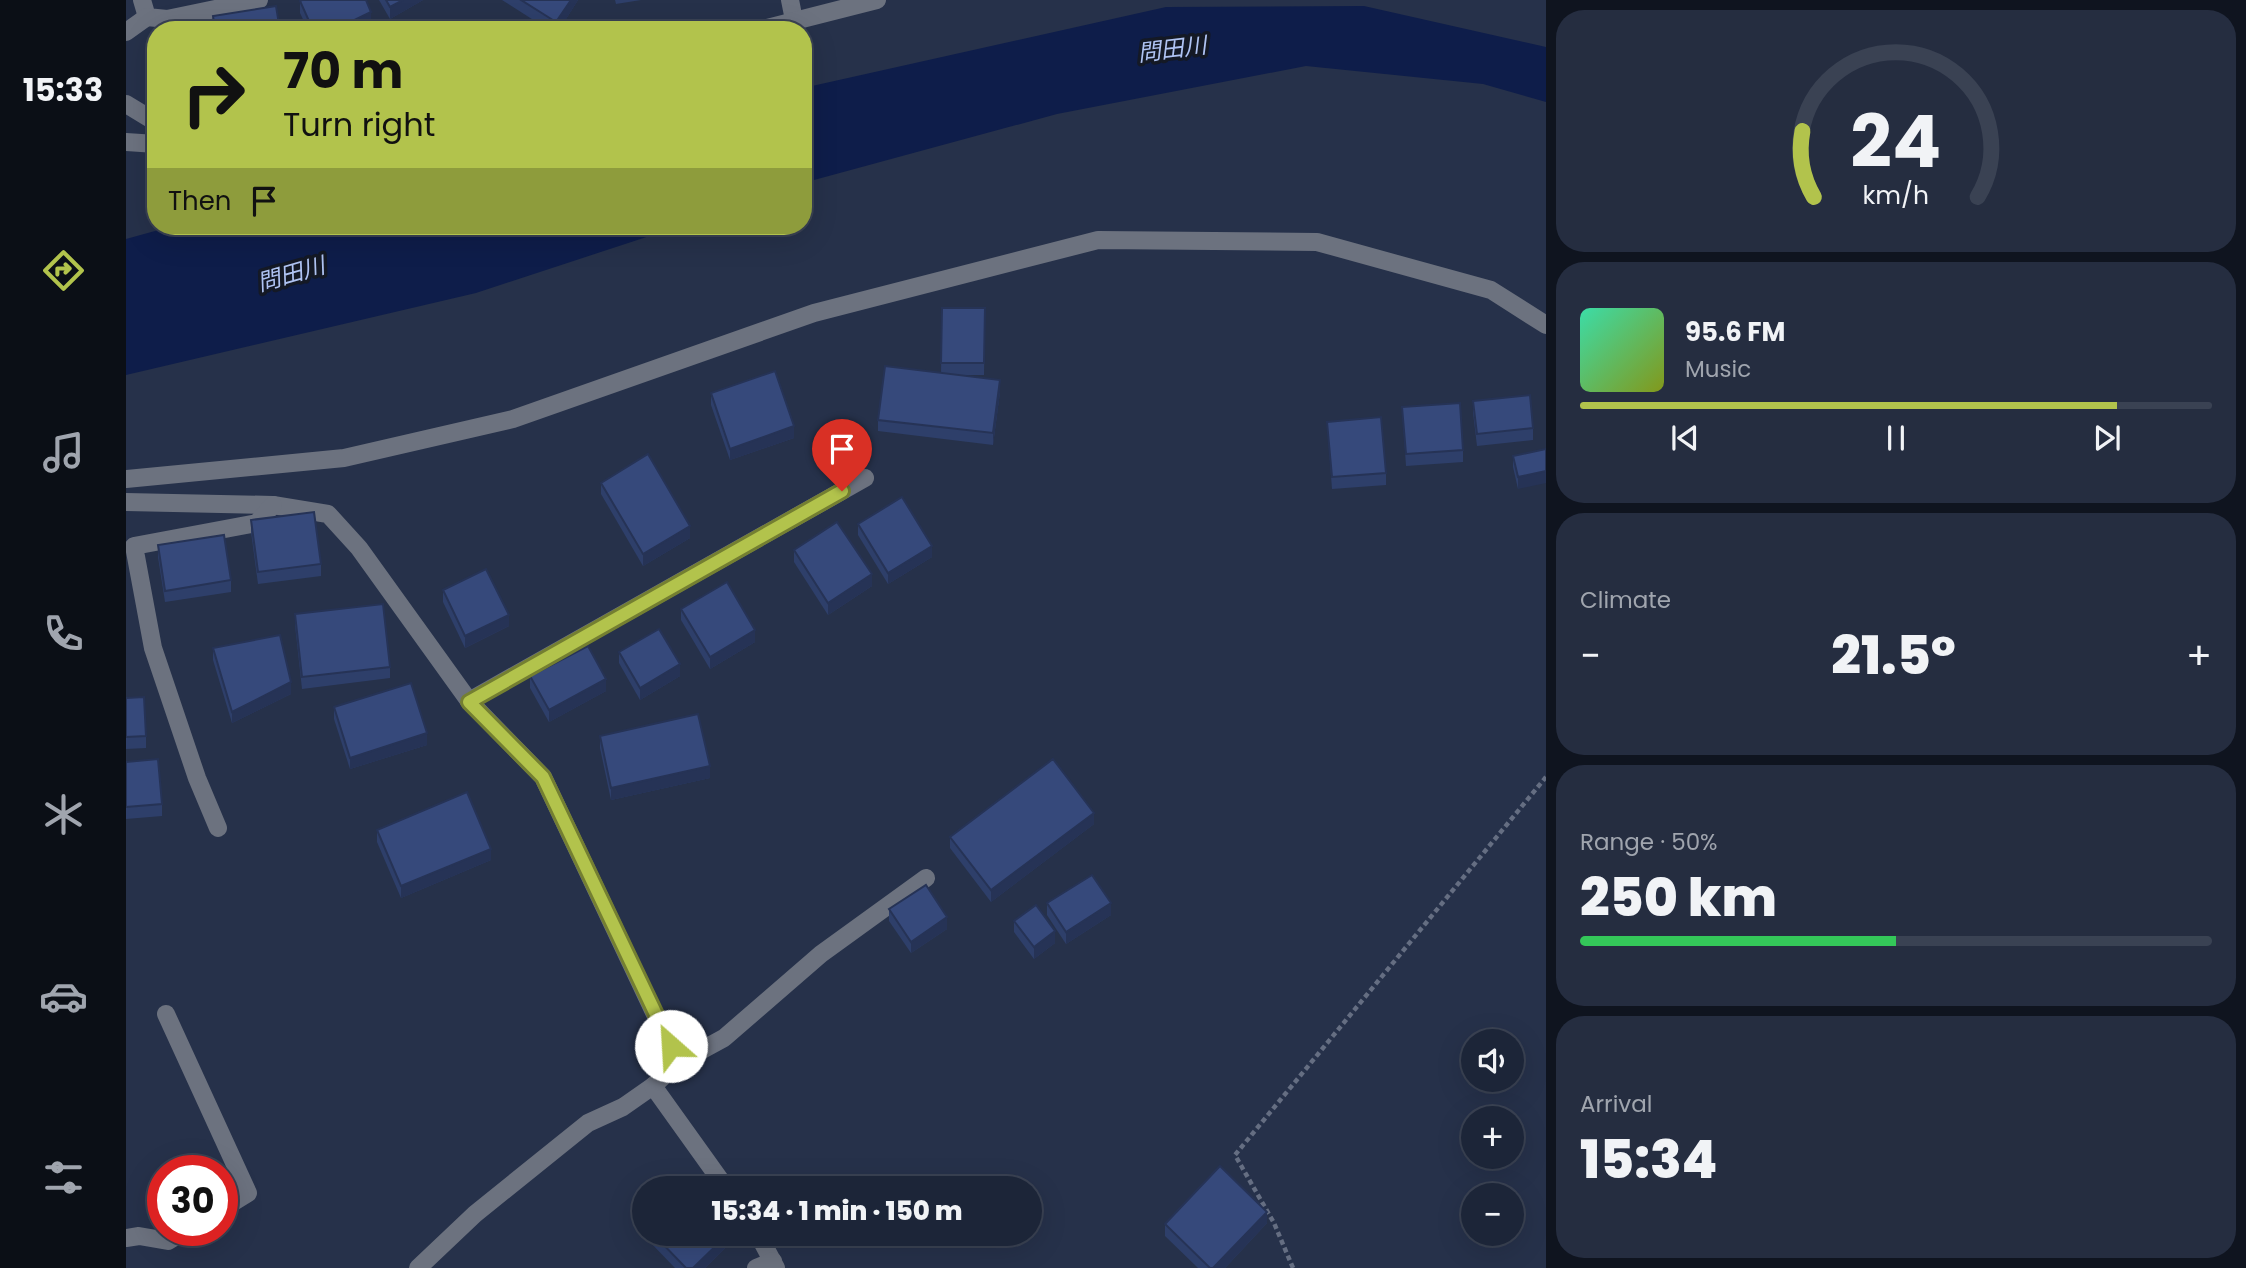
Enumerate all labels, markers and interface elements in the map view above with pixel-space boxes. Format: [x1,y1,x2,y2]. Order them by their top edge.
water label: 問田川 [1136,29,1211,69]
text: 70 m [283,37,403,105]
icon: right [168,49,259,140]
text: 15:33 [23,67,103,112]
text: 24 [1851,91,1941,192]
text: Turn right [283,102,435,147]
text: km/h [1863,178,1929,213]
icon: arrive [245,182,283,220]
text: Then [168,183,231,219]
icon: directions [39,246,88,295]
water label: 問田川 [253,248,331,299]
text: 95.6 FM [1685,314,1785,350]
text: Music [1685,353,1751,385]
pin [812,419,872,491]
icon: previous [1666,419,1704,457]
icon: pause [1877,419,1915,457]
icon: next [2088,419,2126,457]
icon: music [39,428,88,477]
icon: arrive [823,430,861,468]
text: Climate [1580,584,1671,616]
icon: phone [39,609,88,658]
text: 21.5° [1831,619,1956,692]
text: − [1580,629,1601,682]
text: + [2186,629,2212,682]
icon: climate [39,790,88,839]
text: Range · 50% [1580,826,1718,858]
text: 250 km [1580,861,1777,934]
icon: car [39,972,88,1021]
position arrow [634,1009,708,1083]
map controls [1461,1029,1524,1246]
button: sound [1461,1029,1524,1092]
text: Arrival [1580,1088,1652,1120]
button: + [1461,1106,1524,1169]
text: 15:34 [1580,1123,1718,1196]
icon: filters [39,1153,88,1202]
speed limit sign: 30 [147,1155,238,1246]
button: − [1461,1183,1524,1246]
text: 15:34 · 1 min · 150 m [712,1193,962,1229]

